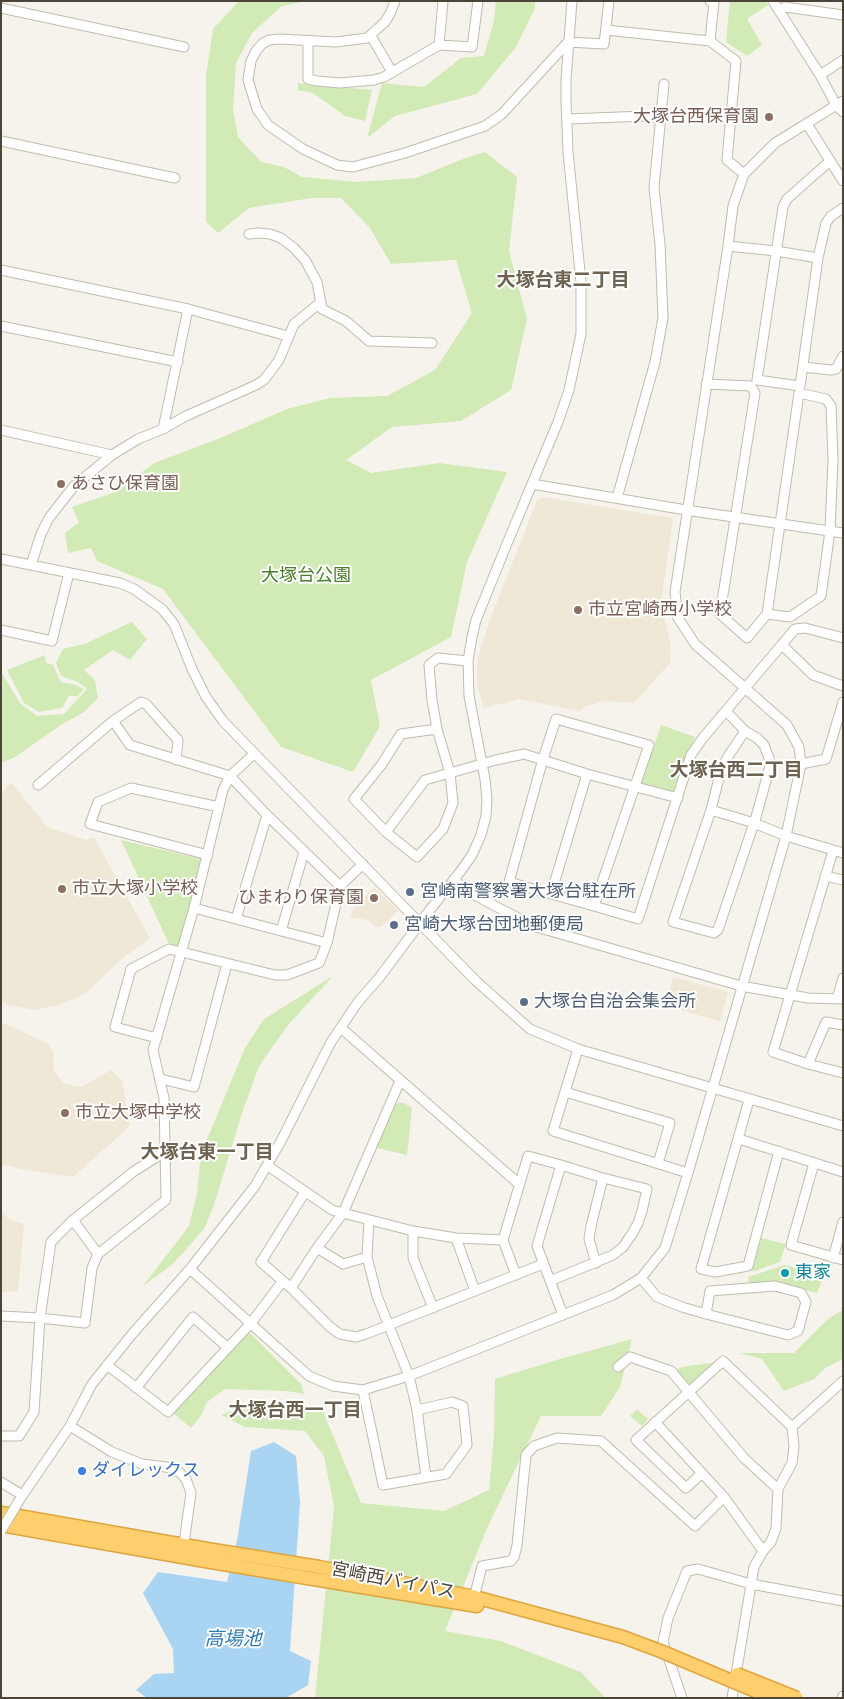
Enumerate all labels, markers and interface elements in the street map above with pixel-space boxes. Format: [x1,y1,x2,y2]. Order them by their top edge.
place label: 大塚台西保育園 [633,106,759,128]
marker: 大塚台西保育園 [763,111,775,123]
district label: 大塚台東二丁目 [497,270,629,292]
place label: あさひ保育園 [71,473,179,495]
marker: あさひ保育園 [55,478,67,490]
park label: 大塚台公園 [261,565,351,587]
place label: 市立宮崎西小学校 [588,599,732,621]
marker: 市立宮崎西小学校 [572,604,584,616]
district label: 大塚台西二丁目 [670,760,802,782]
place label: 市立大塚小学校 [72,878,198,900]
place label: 宮崎南警察署大塚台駐在所 [420,881,636,903]
marker: 市立大塚小学校 [56,883,68,895]
marker: 宮崎南警察署大塚台駐在所 [404,886,416,898]
place label: ひまわり保育園 [238,887,364,909]
marker: ひまわり保育園 [368,892,380,904]
place label: 宮崎大塚台団地郵便局 [404,914,584,936]
marker: 宮崎大塚台団地郵便局 [388,919,400,931]
place label: 大塚台自治会集会所 [534,991,696,1013]
marker: 大塚台自治会集会所 [518,996,530,1008]
place label: 市立大塚中学校 [75,1102,201,1124]
marker: 市立大塚中学校 [59,1107,71,1119]
district label: 大塚台東一丁目 [141,1142,273,1164]
place label: 東家 [795,1262,831,1284]
marker: 東家 [779,1267,791,1279]
district label: 大塚台西一丁目 [229,1400,361,1422]
place label: ダイレックス [92,1460,200,1482]
marker: ダイレックス [76,1465,88,1477]
street label: 宮崎西バイパス [329,1558,457,1604]
water label: 高場池 [205,1629,261,1651]

